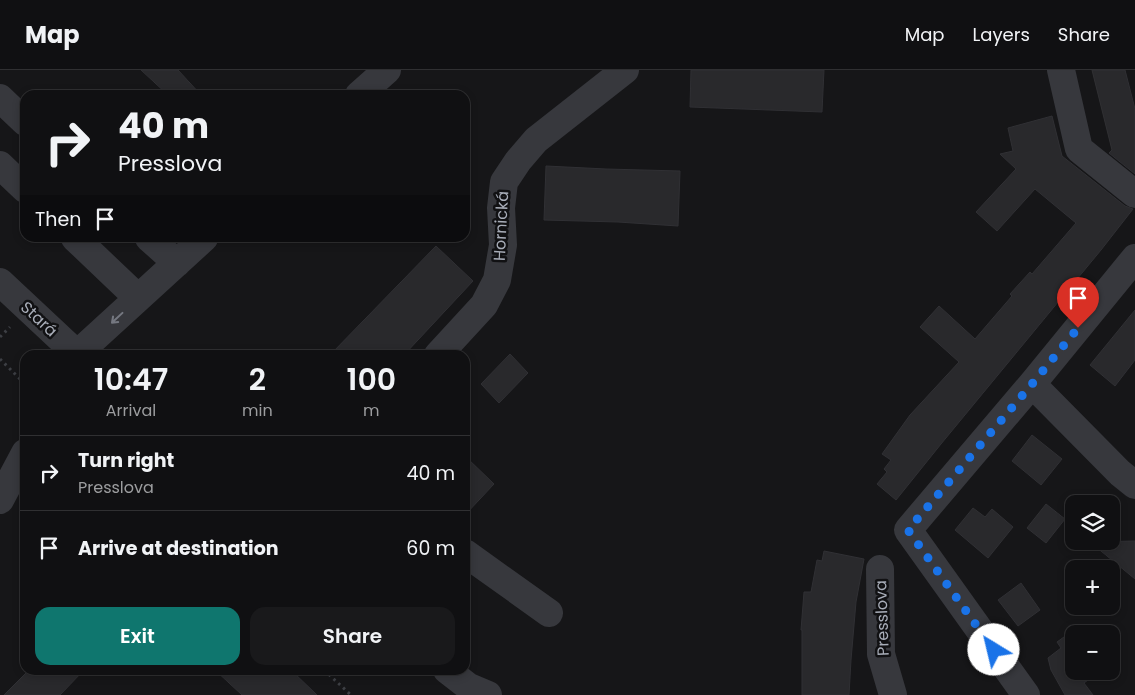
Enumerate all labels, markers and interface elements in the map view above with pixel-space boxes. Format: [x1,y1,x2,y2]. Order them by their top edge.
text: Map [25,18,80,51]
text: Map [905,22,945,47]
text: Layers [973,22,1030,47]
text: Share [1058,22,1110,47]
text: 40 m [118,101,209,150]
icon: right [35,110,100,175]
text: Presslova [118,148,222,179]
street label: Hornická [488,190,514,262]
icon: arrive [91,205,119,233]
text: Then [35,206,81,233]
pin [1057,277,1099,328]
icon: arrive [1064,284,1092,312]
street label: Stará [15,296,63,342]
one-way arrow [110,312,123,324]
text: 10:47 [94,358,168,401]
text: 2 [249,358,266,401]
text: 100 [347,358,396,401]
text: Arrival [106,399,156,422]
text: min [242,399,273,422]
text: m [363,399,380,422]
text: Turn right [78,447,174,474]
icon: right [35,459,63,487]
text: 40 m [406,460,455,487]
text: Presslova [78,476,154,499]
map controls [1065,495,1120,680]
button: layers [1065,495,1120,550]
icon: arrive [35,534,63,562]
text: Arrive at destination [78,535,279,562]
text: 60 m [406,535,455,562]
button: + [1065,560,1120,615]
street label: Presslova [869,580,895,656]
button: Exit [35,607,240,665]
button: Share [250,607,455,665]
position arrow [967,623,1019,675]
button: − [1065,625,1120,680]

